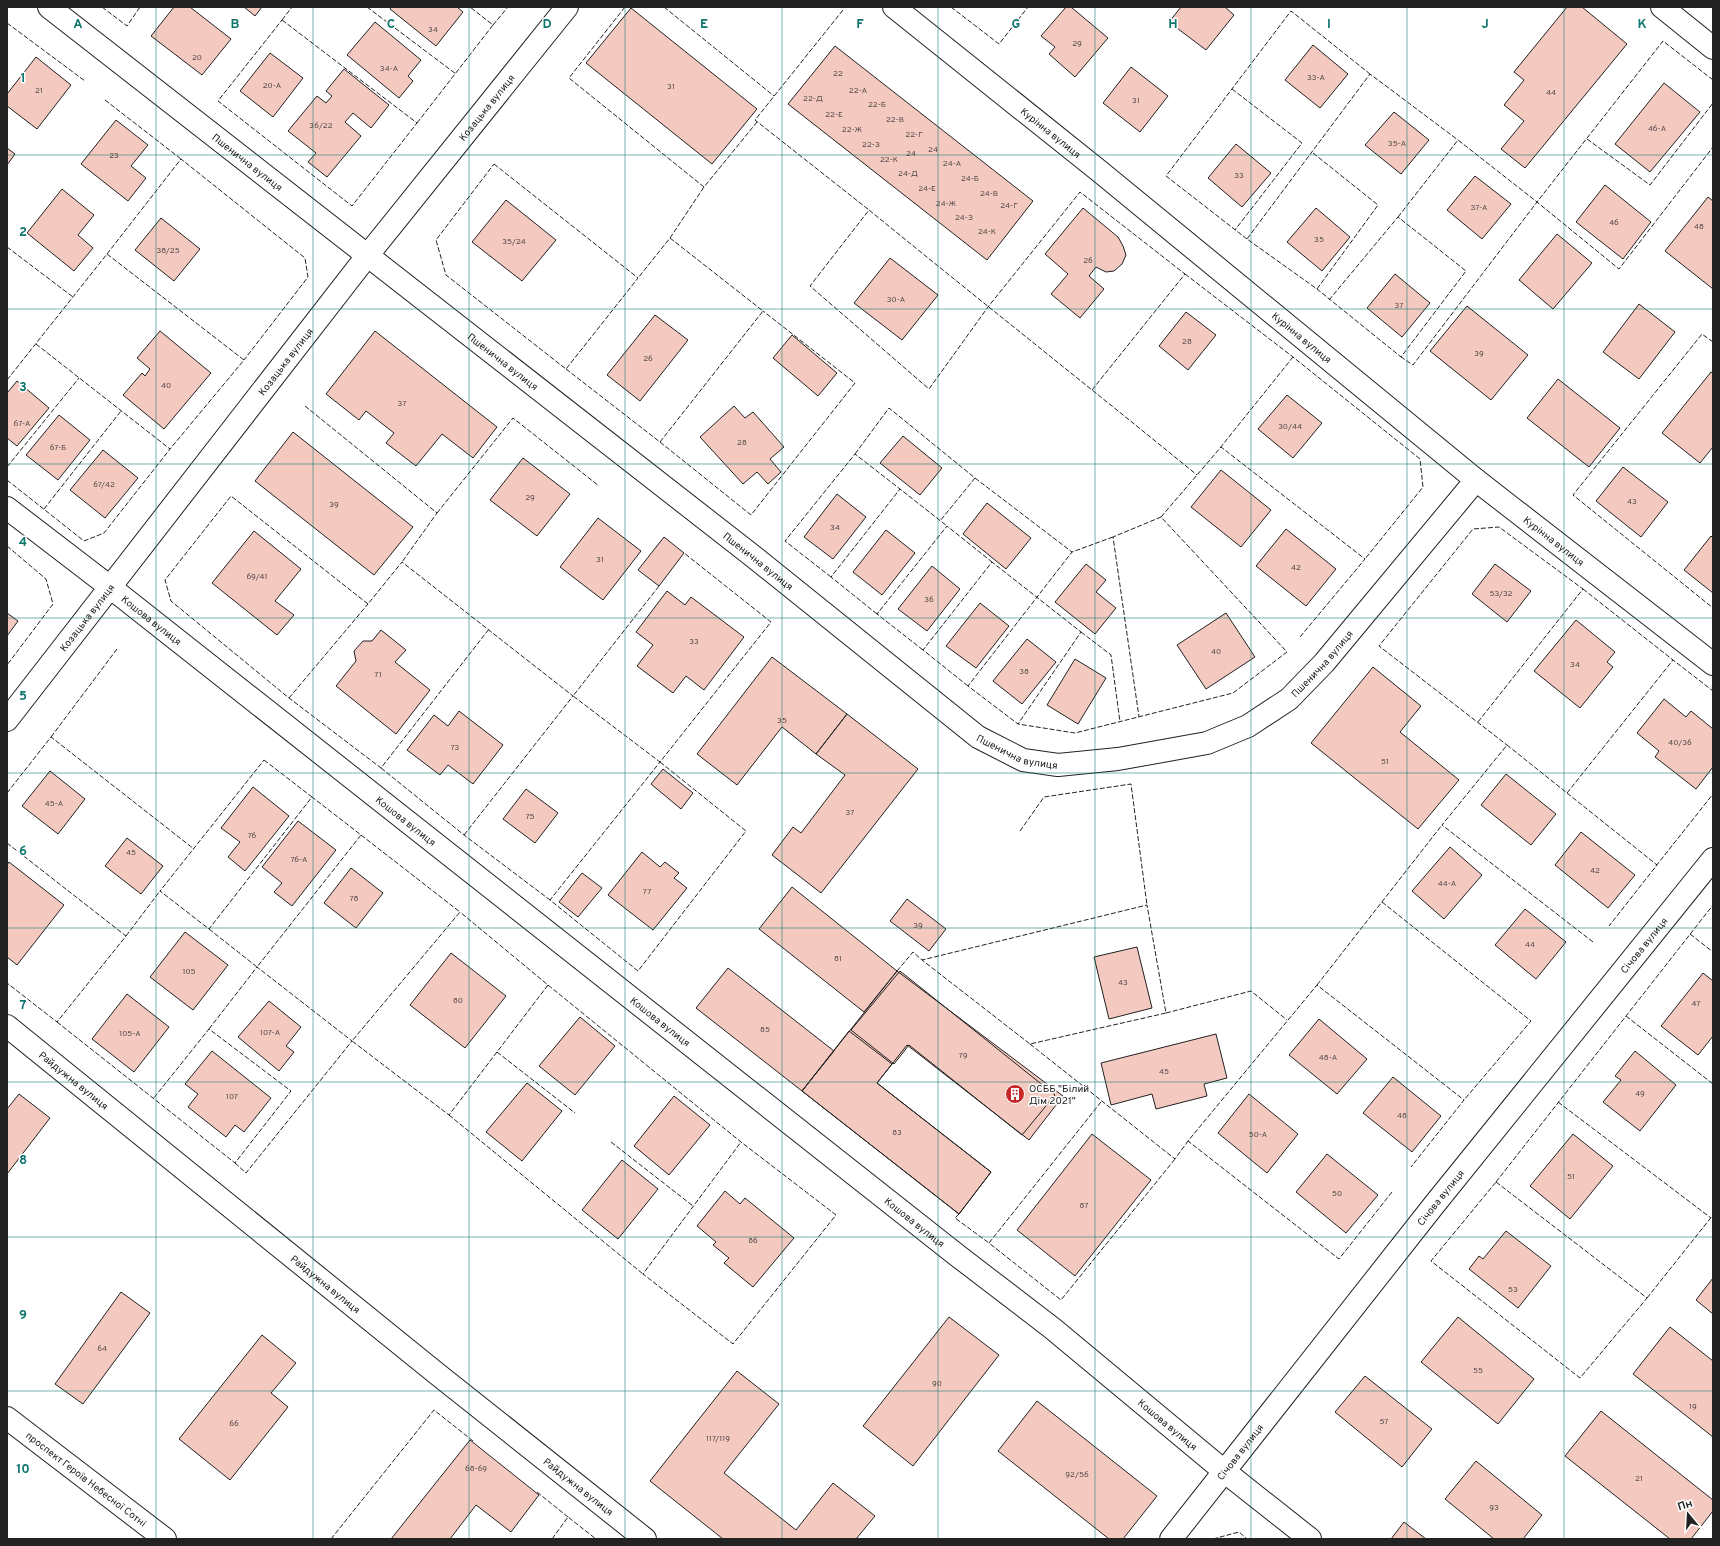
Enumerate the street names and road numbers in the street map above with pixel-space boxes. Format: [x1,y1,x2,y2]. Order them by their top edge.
street label: Козацька вулиця [457,72,518,144]
street label: Курінна вулиця [1017,106,1083,162]
street label: Пшенична вулиця [209,132,285,195]
street label: Курінна вулиця [1268,310,1334,367]
street label: Козацька вулиця [256,326,317,399]
street label: Пшенична вулиця [464,331,540,394]
street label: Курінна вулиця [1520,514,1586,570]
street label: Пшенична вулиця [720,530,795,594]
street label: Козацька вулиця [58,582,118,655]
street label: Кошова вулиця [118,593,184,649]
street label: Пшенична вулиця [1289,628,1357,701]
street label: Пшенична вулиця [974,732,1058,773]
street label: Кошова вулиця [372,794,438,850]
street label: Січова вулиця [1618,915,1671,977]
street label: Кошова вулиця [627,995,692,1050]
street label: Райдужна вулиця [35,1049,110,1113]
street label: Січова вулиця [1415,1168,1468,1229]
street label: Кошова вулиця [881,1195,947,1251]
street label: Райдужна вулиця [287,1253,362,1317]
street label: Кошова вулиця [1134,1397,1199,1454]
street label: Січова вулиця [1215,1422,1267,1484]
street label: проспект Героїв Небесної Сотні [22,1430,148,1530]
street label: Райдужна вулиця [540,1456,615,1519]

